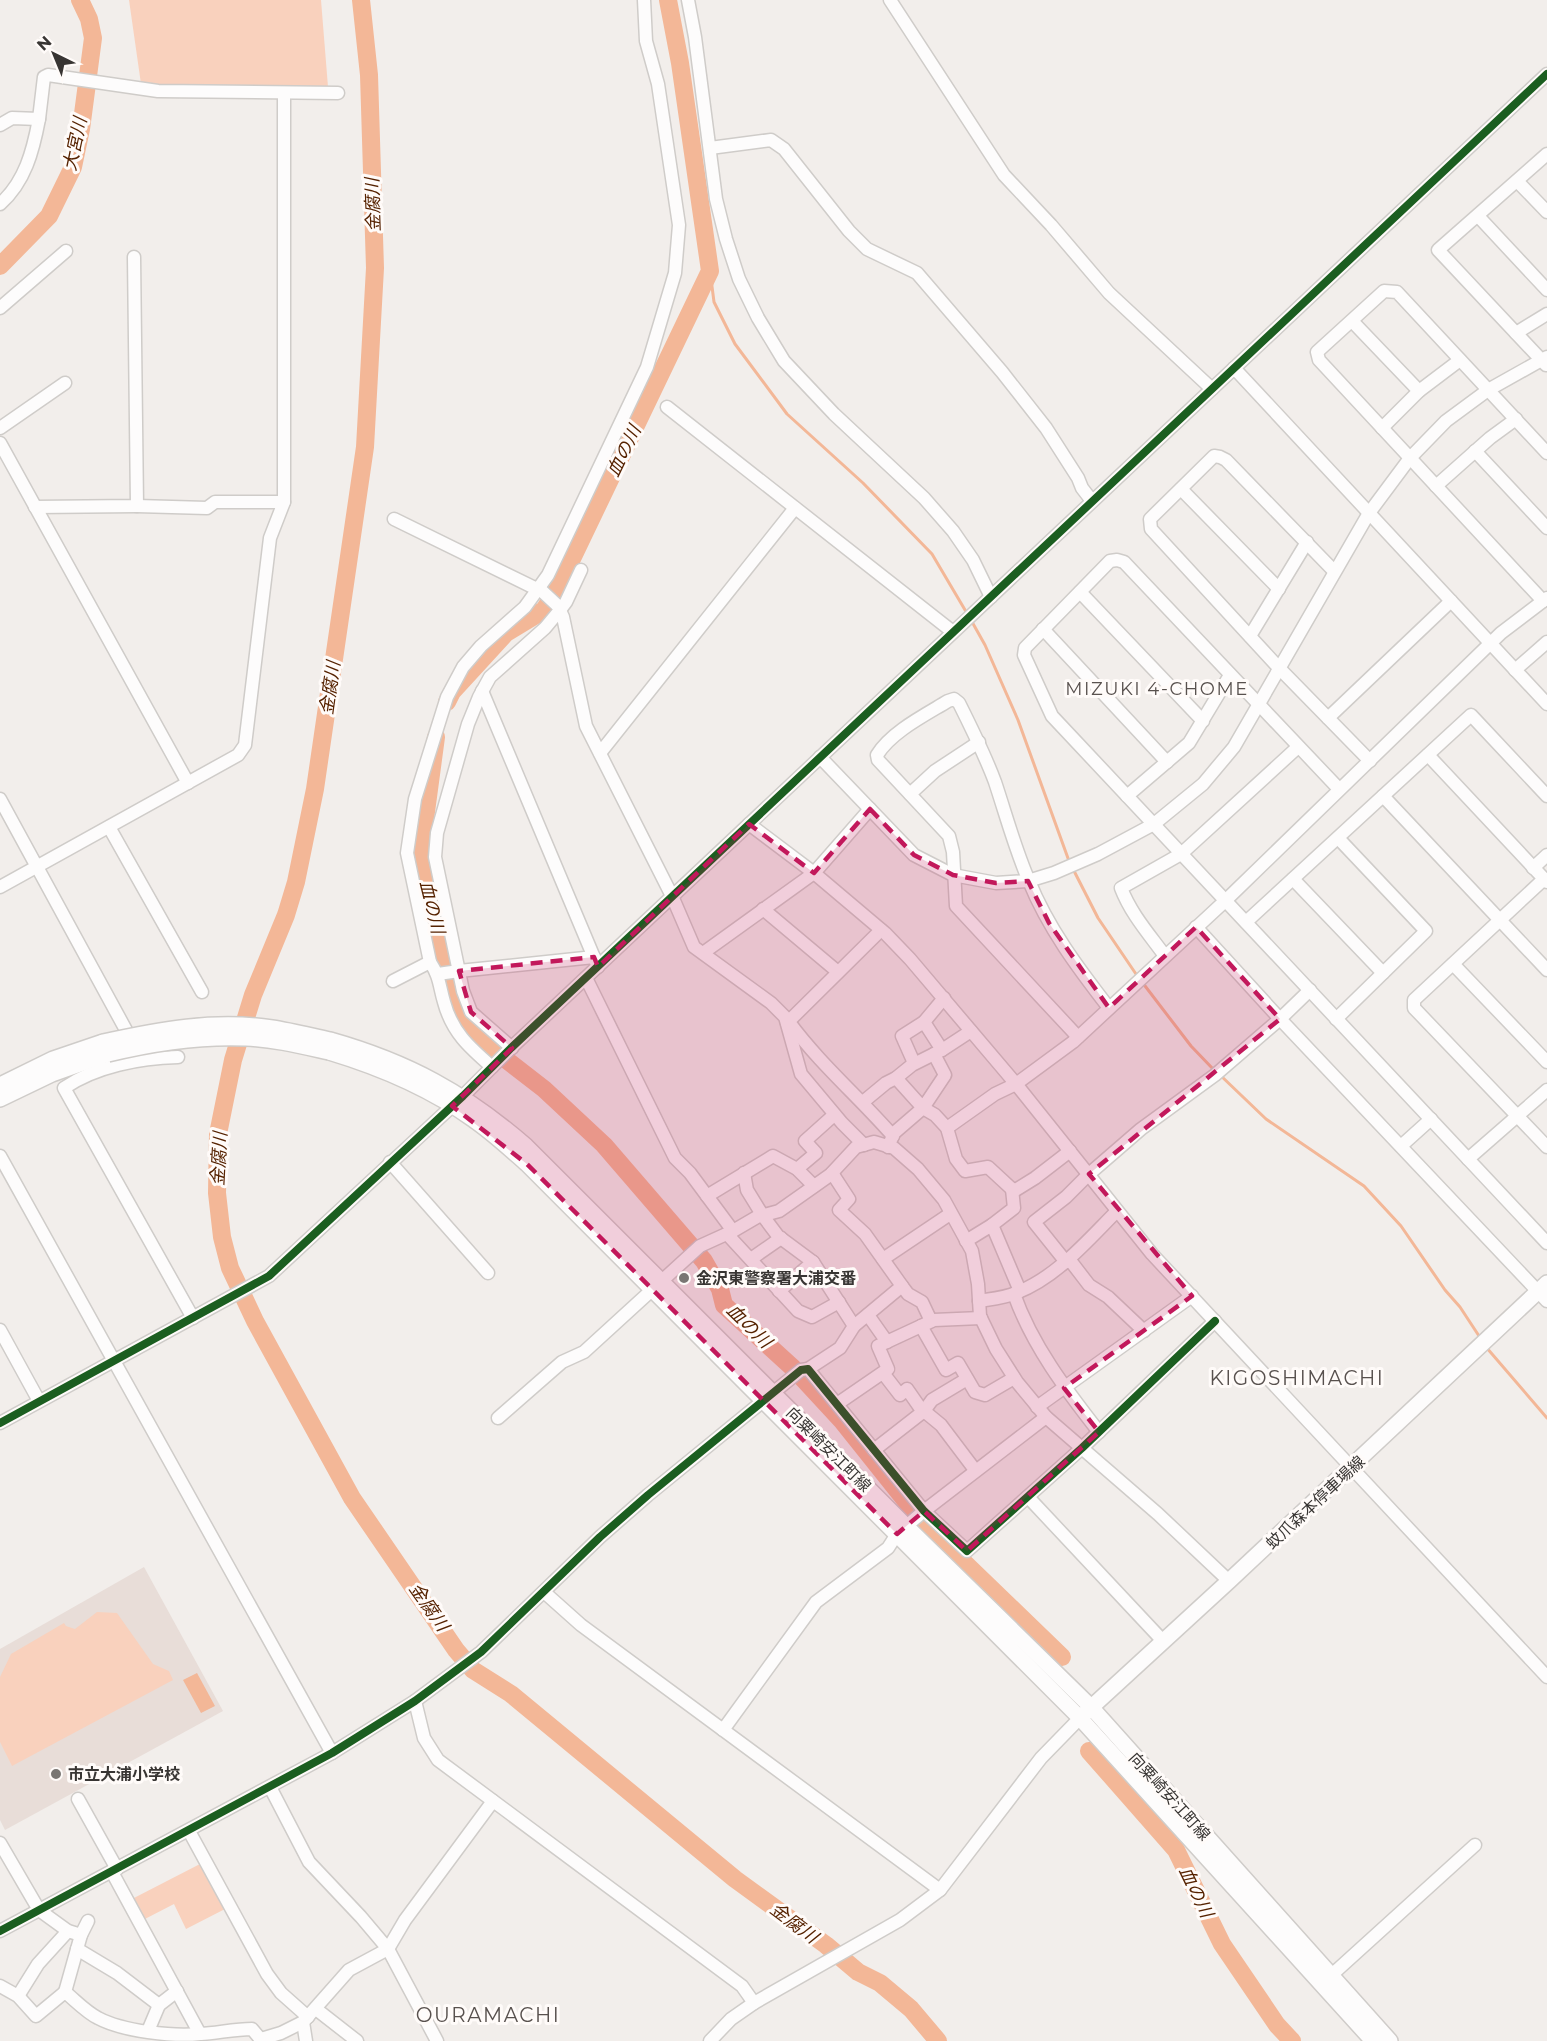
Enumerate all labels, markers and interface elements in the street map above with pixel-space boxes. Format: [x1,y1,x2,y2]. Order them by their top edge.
north arrow [24,24,84,84]
text: N [33,32,55,55]
water label: 大宮川 [59,113,92,173]
water label: 金腐川 [361,176,385,232]
water label: 血の川 [602,420,647,480]
water label: 金腐川 [315,658,345,716]
district label: MIZUKI 4-CHOME [1065,678,1249,700]
water label: 血の川 [415,878,450,938]
water label: 金腐川 [207,1129,232,1187]
place label: 金沢東警察署大浦交番 [696,1269,856,1288]
marker: 金沢東警察署大浦交番 [677,1271,691,1285]
water label: 血の川 [722,1299,778,1354]
district label: KIGOSHIMACHI [1210,1366,1384,1390]
street label: 向粟崎安江町線 [782,1403,875,1496]
street label: 蚊爪森本停車場線 [1262,1452,1369,1553]
water label: 金腐川 [405,1579,455,1637]
street label: 向粟崎安江町線 [1125,1748,1214,1844]
place label: 市立大浦小学校 [68,1765,180,1784]
marker: 市立大浦小学校 [49,1767,63,1781]
water label: 血の川 [1174,1863,1219,1923]
water label: 金腐川 [766,1898,824,1949]
district label: OURAMACHI [416,2003,560,2027]

